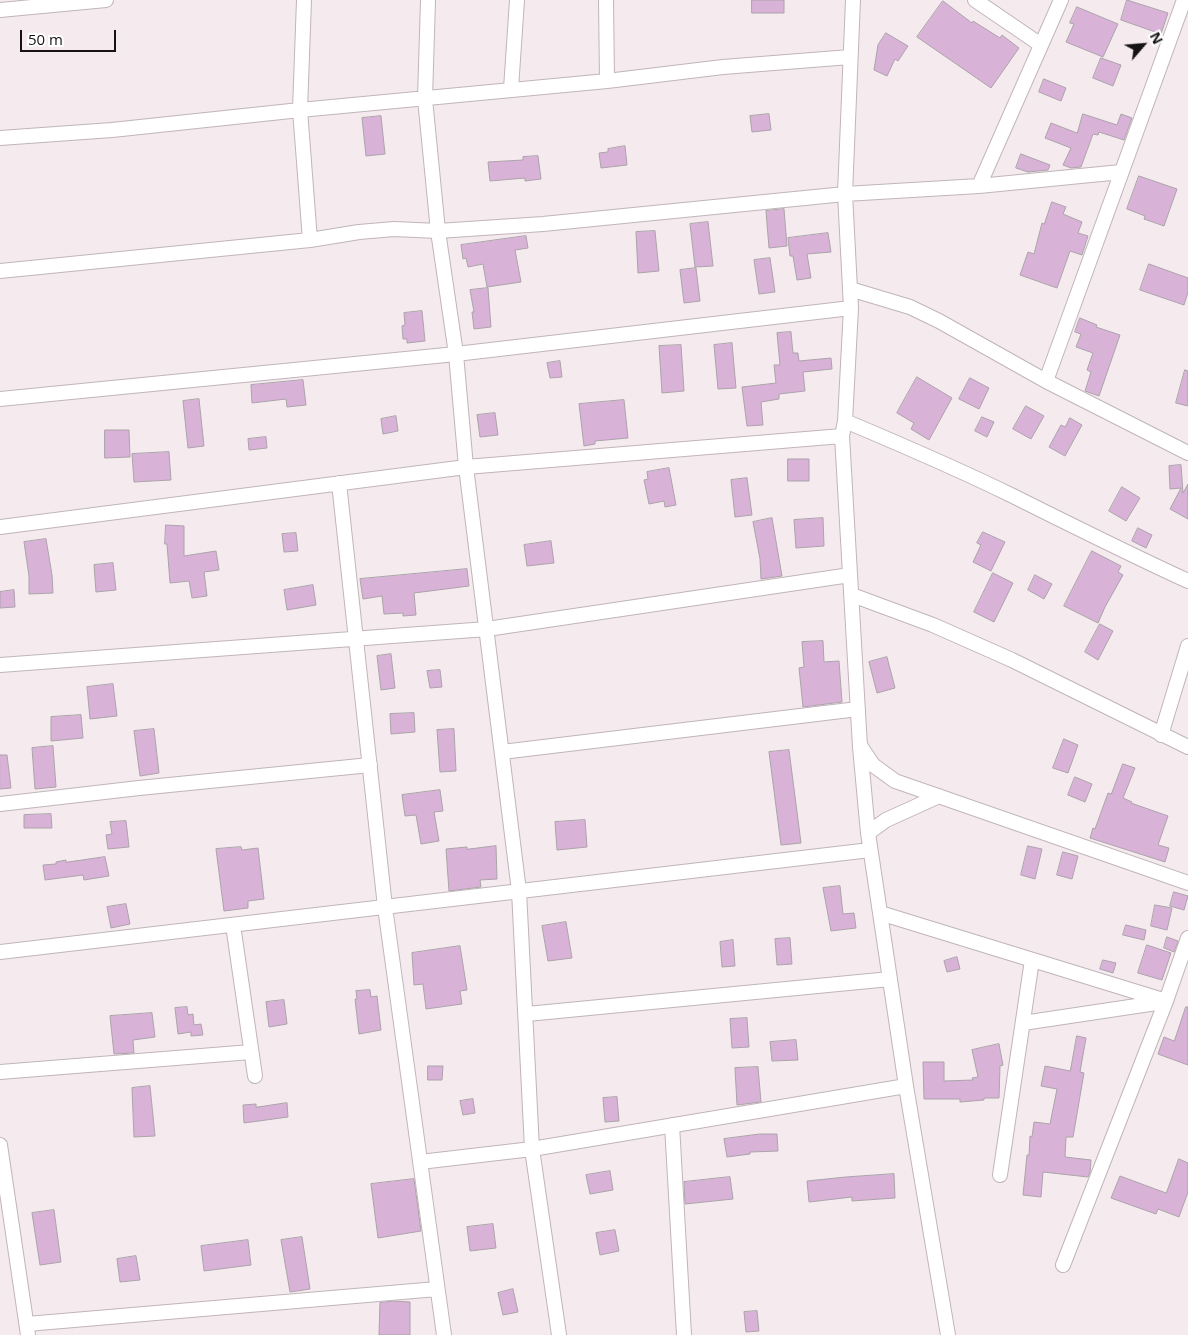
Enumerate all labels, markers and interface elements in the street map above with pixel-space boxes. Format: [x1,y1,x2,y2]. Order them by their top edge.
scale bar [22,20,119,52]
north arrow [1118,20,1168,70]
text: 50 m [28,29,63,49]
text: N [1146,29,1168,47]

